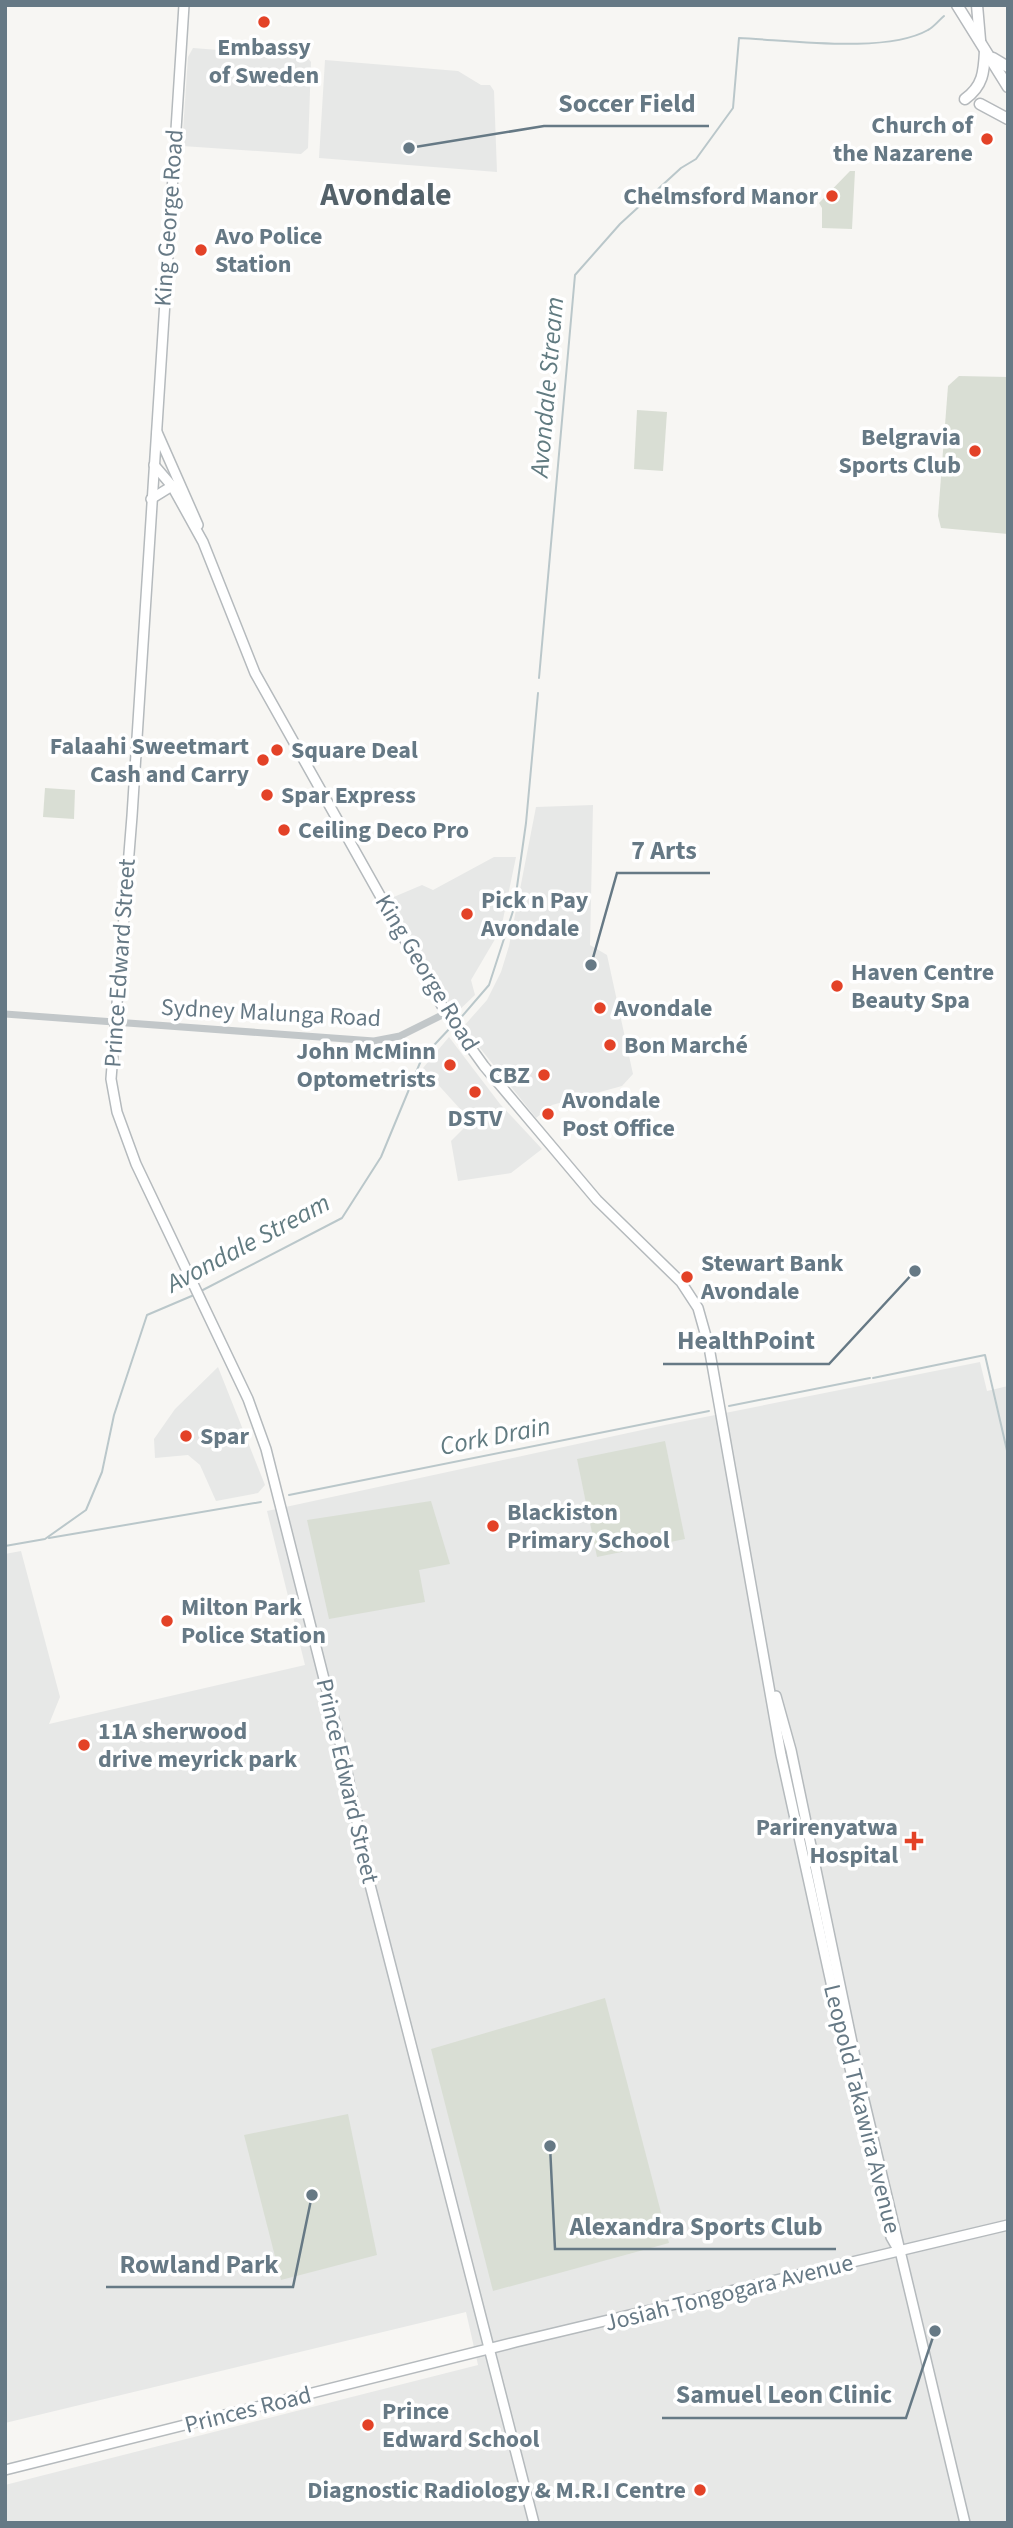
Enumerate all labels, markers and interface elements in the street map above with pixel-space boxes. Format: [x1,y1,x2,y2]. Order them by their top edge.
marker: Embassy of Sweden [256,14,272,30]
place label: Embassy of Sweden [209,30,319,93]
callout: Soccer Field [544,79,709,126]
text: Soccer Field [558,85,696,122]
place label: Church of the Nazarene [833,108,974,171]
street label: King George Road [145,128,193,308]
marker: Church of the Nazarene [979,131,995,147]
district label: Avondale [319,172,452,218]
place label: Chelmsford Manor [623,179,818,214]
marker: Chelmsford Manor [824,188,840,204]
place label: Avo Police Station [214,219,322,282]
marker: Avo Police Station [193,242,209,258]
water label: Avondale Stream [521,295,573,481]
place label: Belgravia Sports Club [838,420,961,483]
marker: Belgravia Sports Club [967,443,983,459]
place label: Falaahi Sweetmart Cash and Carry [50,729,249,792]
place label: Square Deal [291,733,418,768]
marker: Square Deal [269,742,285,758]
marker: Falaahi Sweetmart Cash and Carry [255,752,271,768]
place label: Spar Express [281,778,416,813]
marker: Spar Express [259,787,275,803]
place label: Ceiling Deco Pro [298,813,469,848]
marker: Ceiling Deco Pro [276,822,292,838]
callout: 7 Arts [617,826,710,873]
text: 7 Arts [631,832,697,869]
street label: Prince Edward Street [95,857,145,1069]
place label: Pick n Pay Avondale [480,883,589,946]
street label: King George Road [366,888,488,1058]
marker: Pick n Pay Avondale [459,906,475,922]
place label: Haven Centre Beauty Spa [851,955,994,1018]
marker: Haven Centre Beauty Spa [829,978,845,994]
street label: Sydney Malunga Road [160,990,382,1036]
place label: Avondale [613,991,712,1026]
marker: Avondale [592,1000,608,1016]
place label: Bon Marché [624,1028,748,1063]
place label: John McMinn Optometrists [296,1034,436,1097]
marker: Bon Marché [602,1037,618,1053]
marker: John McMinn Optometrists [442,1057,458,1073]
place label: CBZ [489,1058,530,1093]
marker: CBZ [536,1067,552,1083]
place label: Avondale Post Office [561,1083,675,1146]
marker: DSTV [467,1084,483,1100]
place label: DSTV [448,1101,503,1136]
marker: Avondale Post Office [540,1106,556,1122]
water label: Avondale Stream [158,1184,337,1303]
place label: Stewart Bank Avondale [700,1246,844,1309]
marker: Stewart Bank Avondale [679,1269,695,1285]
callout: HealthPoint [663,1317,829,1364]
text: HealthPoint [677,1322,815,1359]
water label: Cork Drain [437,1407,553,1465]
place label: Spar [200,1419,249,1454]
marker: Spar [178,1428,194,1444]
place label: Blackiston Primary School [507,1495,670,1558]
marker: Blackiston Primary School [485,1518,501,1534]
place label: Milton Park Police Station [181,1590,326,1653]
marker: Milton Park Police Station [159,1613,175,1629]
street label: Prince Edward Street [306,1675,388,1887]
place label: 11A sherwood drive meyrick park [98,1714,298,1777]
marker: 11A sherwood drive meyrick park [76,1737,92,1753]
place label: Parirenyatwa Hospital [756,1810,898,1873]
marker: Parirenyatwa Hospital [904,1831,924,1851]
street label: Leopold Takawira Avenue [814,1981,910,2237]
callout: Alexandra Sports Club [555,2202,836,2249]
text: Alexandra Sports Club [568,2208,823,2245]
callout: Rowland Park [106,2240,293,2287]
street label: Josiah Tongogara Avenue [601,2245,857,2341]
text: Rowland Park [119,2246,279,2283]
callout: Samuel Leon Clinic [662,2371,906,2418]
text: Samuel Leon Clinic [676,2376,892,2413]
street label: Princes Road [181,2377,315,2443]
place label: Prince Edward School [382,2394,539,2457]
marker: Prince Edward School [360,2417,376,2433]
place label: Diagnostic Radiology & M.R.I Centre [307,2473,686,2508]
marker: Diagnostic Radiology & M.R.I Centre [692,2482,708,2498]

